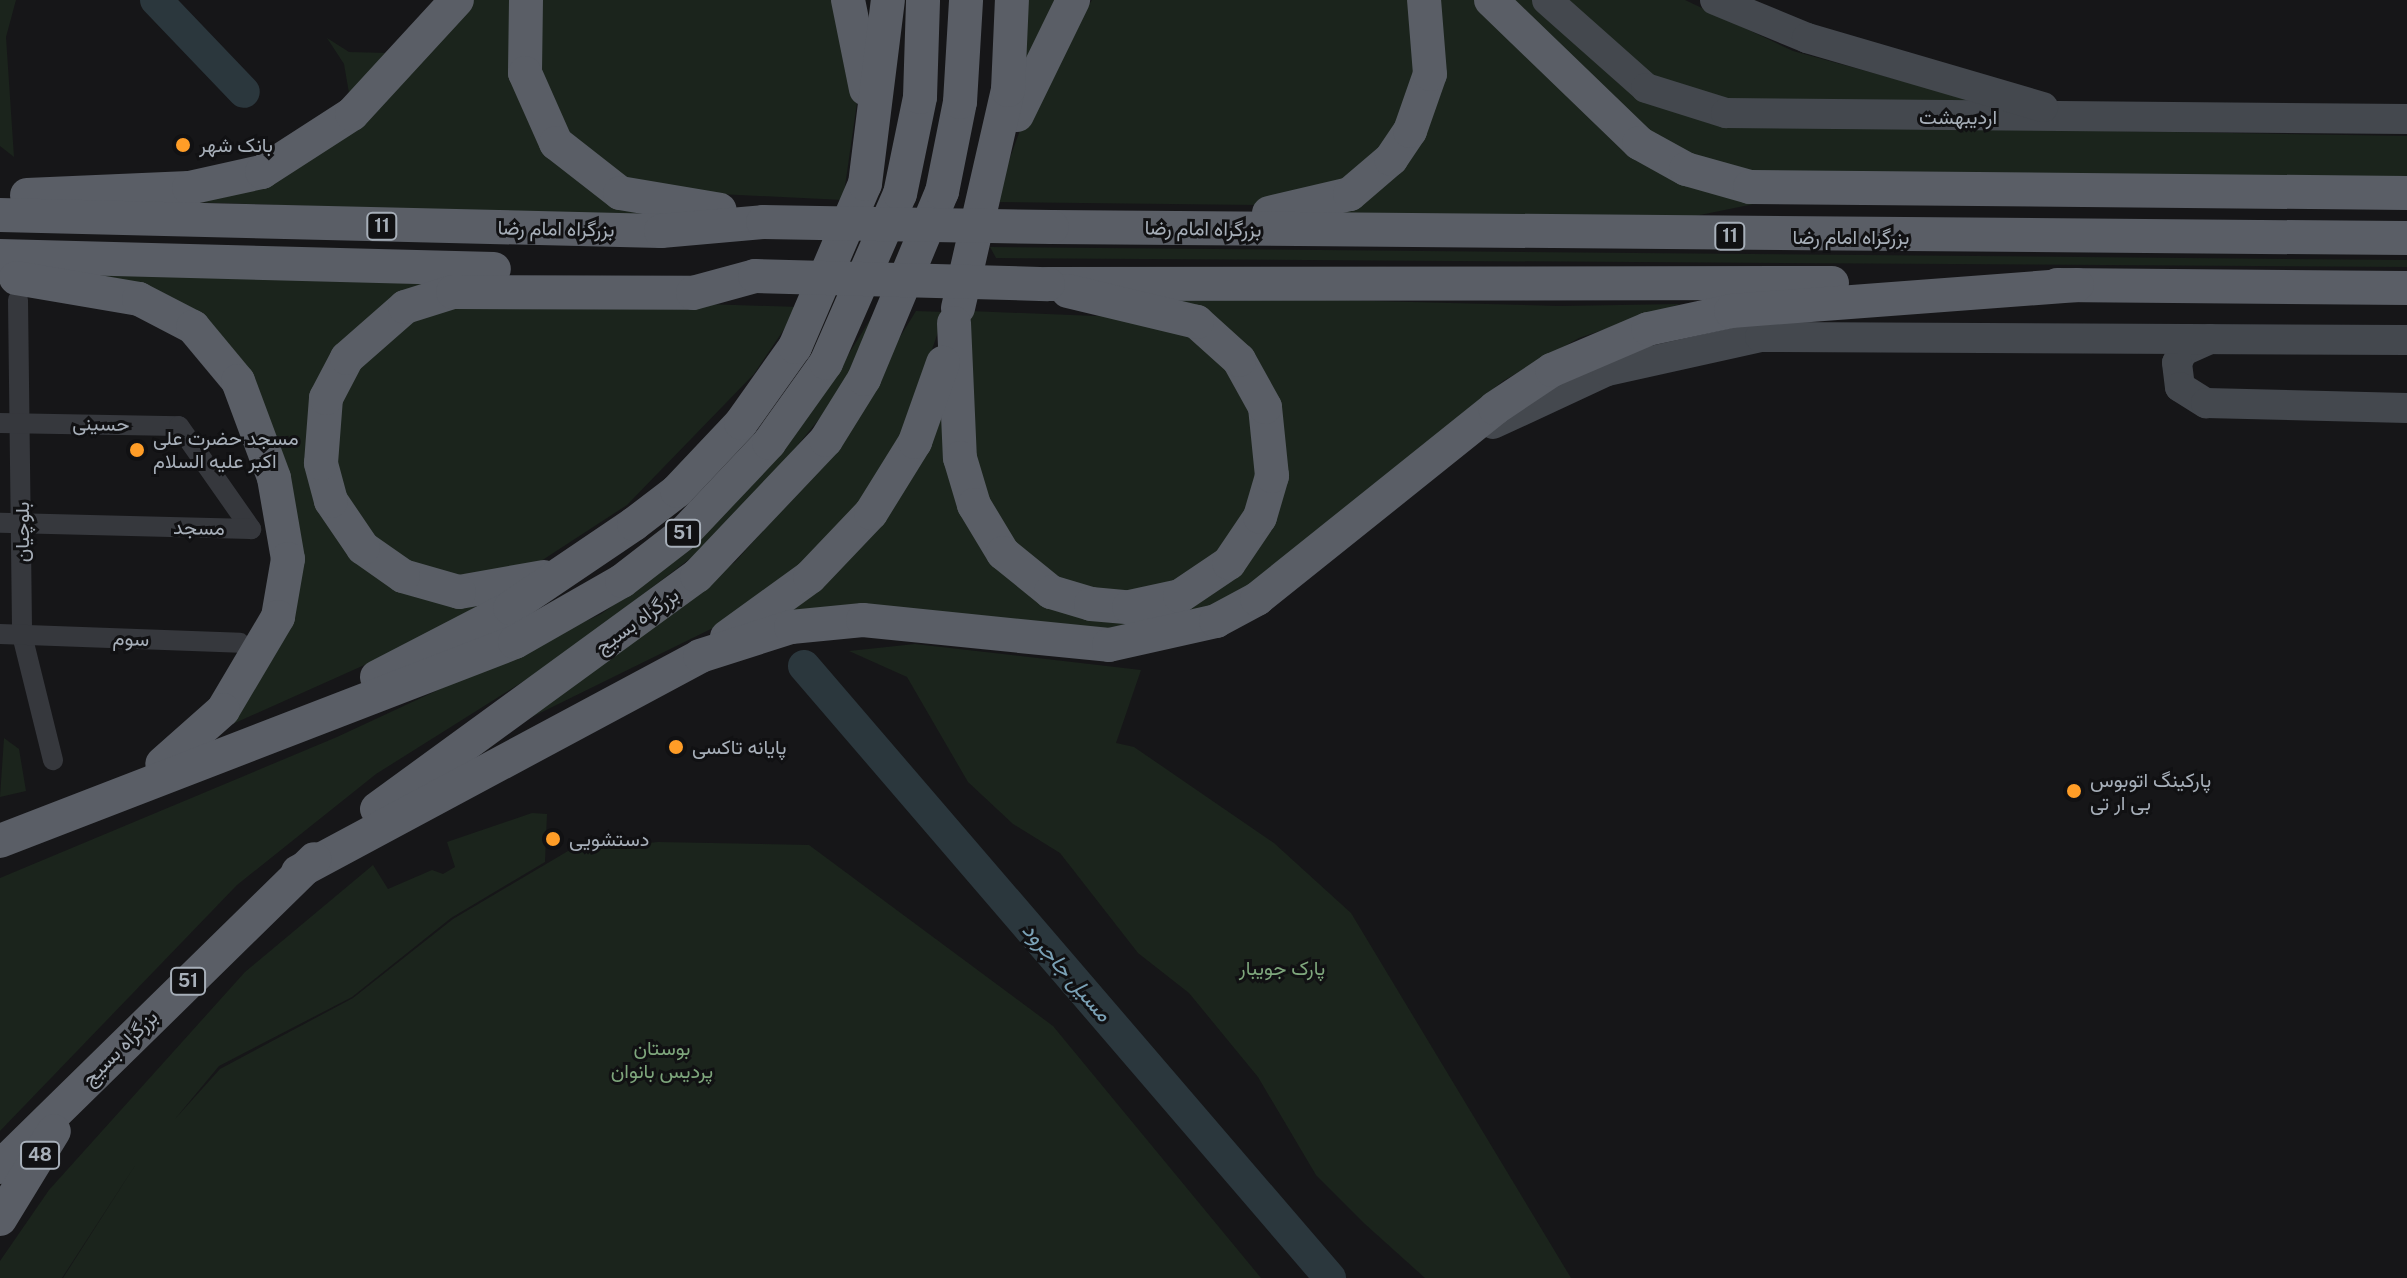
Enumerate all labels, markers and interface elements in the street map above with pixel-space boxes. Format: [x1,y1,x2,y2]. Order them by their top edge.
street label: اردیبهشت [1919,105,1997,129]
place label: بانک شهر [199,133,273,157]
marker: بانک شهر [174,136,192,154]
road number: 11 [366,212,398,240]
street label: بزرگراه امام رضا [497,216,615,242]
street label: بزرگراه امام رضا [1144,216,1262,242]
road number: 11 [1714,222,1746,250]
street label: بزرگراه امام رضا [1793,225,1909,249]
street label: حسینی [72,412,130,436]
place label: مسجد حضرت علی اکبر علیه السلام [153,426,299,473]
marker: مسجد حضرت علی اکبر علیه السلام [128,441,146,459]
street label: بلوچیان [10,502,34,562]
street label: مسجد [173,516,225,540]
road number: 51 [665,519,701,547]
street label: بزرگراه بسیج [591,583,683,659]
street label: سوم [112,626,150,652]
place label: پایانه تاکسی [692,735,786,759]
marker: پایانه تاکسی [667,738,685,756]
place label: پارکینگ اتوبوس بی ار تی [2090,768,2211,815]
marker: پارکینگ اتوبوس بی ار تی [2065,782,2083,800]
place label: دستشویی [569,827,649,851]
marker: دستشویی [544,830,562,848]
water label: مسیل جاجرود [1017,917,1117,1027]
park label: پارک جویبار [1239,956,1325,980]
road number: 51 [170,967,206,995]
street label: بزرگراه بسیج [77,1005,163,1091]
park label: بوستان پردیس بانوان [611,1037,713,1084]
road number: 48 [20,1141,60,1169]

